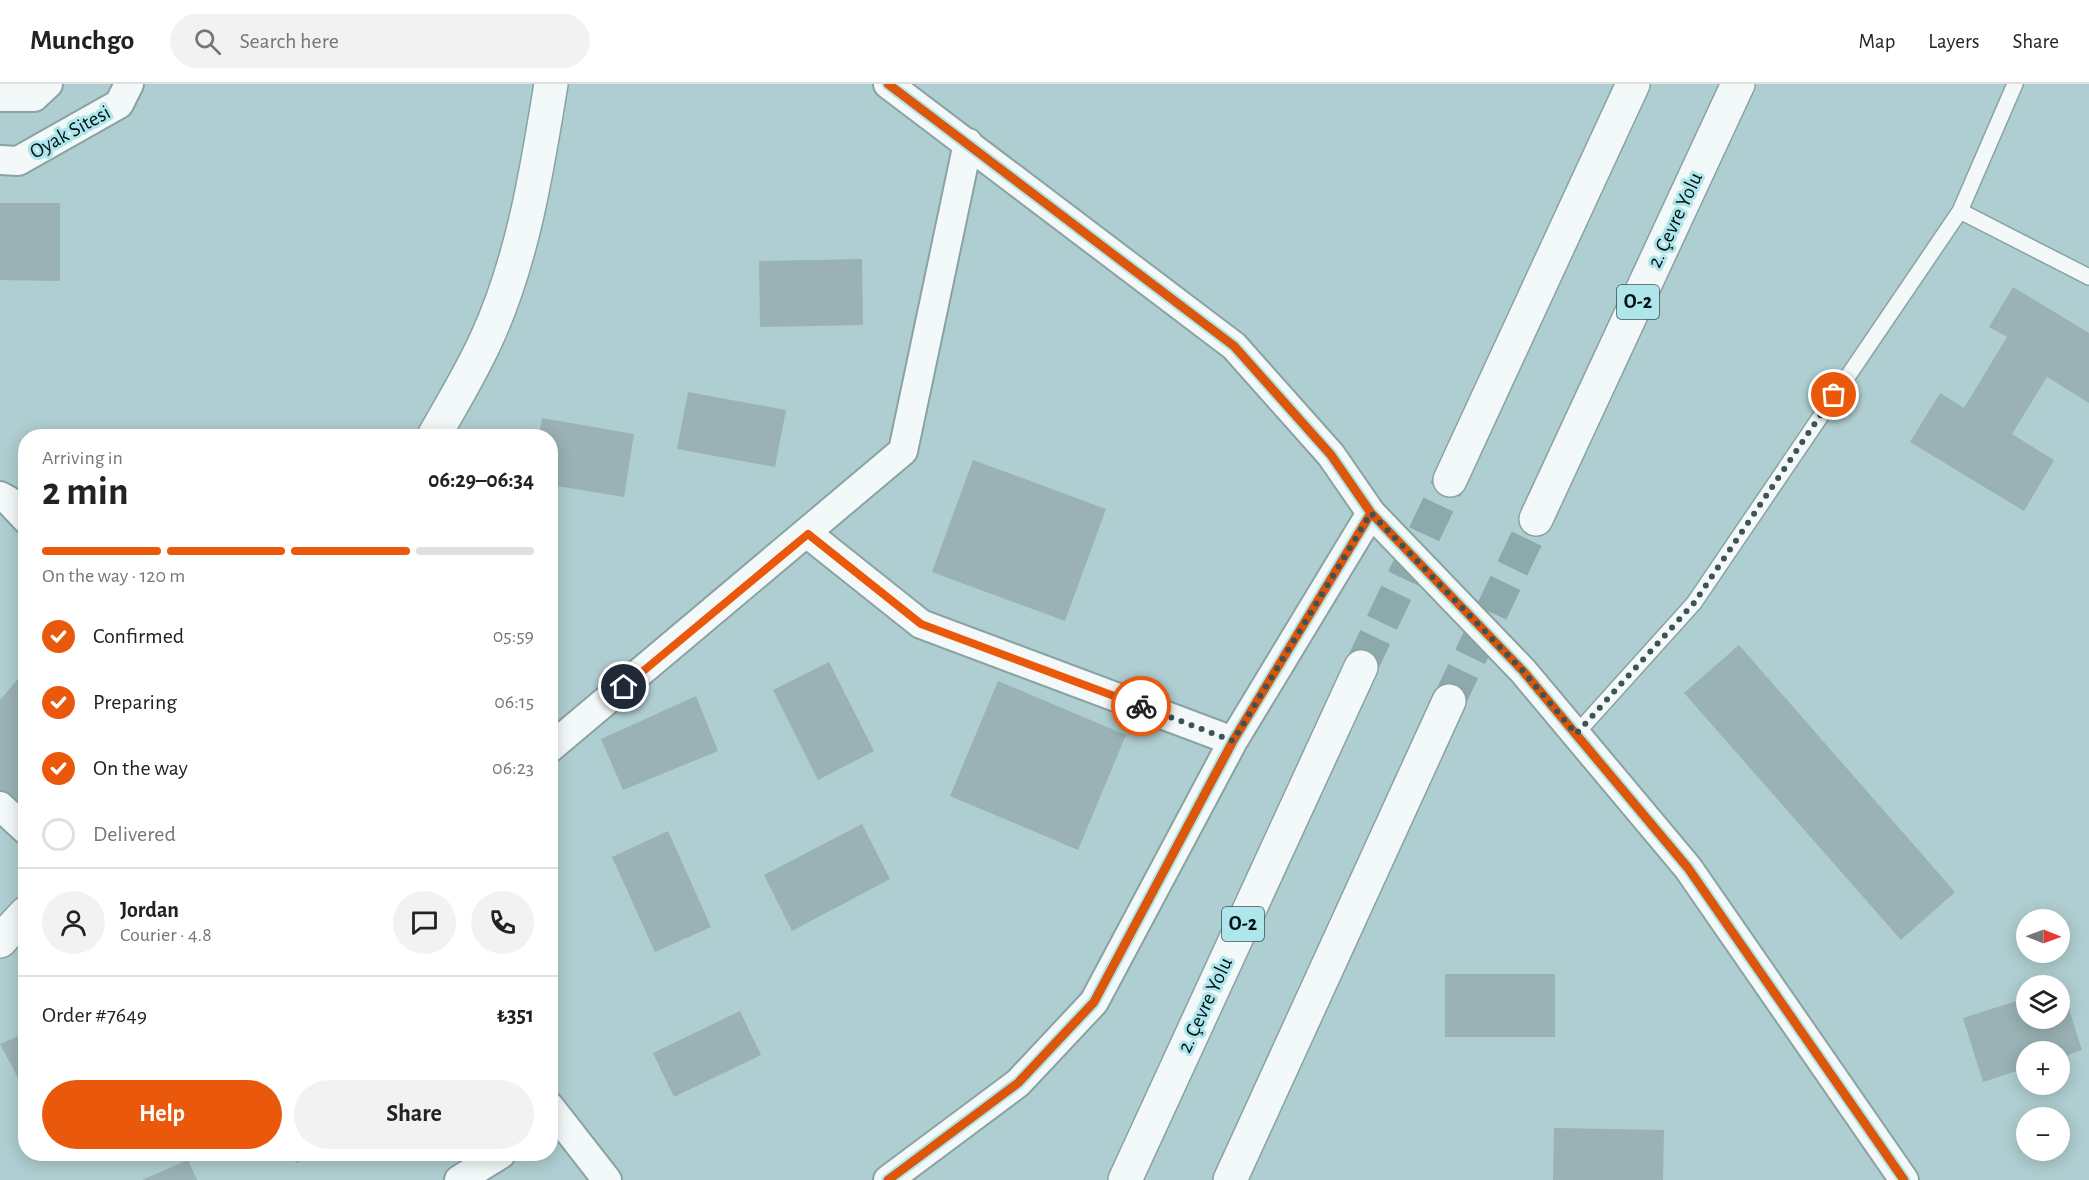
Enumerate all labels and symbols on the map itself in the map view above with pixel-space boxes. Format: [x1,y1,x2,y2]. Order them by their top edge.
street label: Oyak Sitesi [26,101,114,163]
street label: 2. Çevre Yolu [1644,169,1706,271]
road number: O-2 [1617,285,1659,319]
pin [1808,369,1859,420]
pin [598,661,649,712]
courier [1111,676,1171,736]
road number: O-2 [1222,907,1264,941]
north arrow [2016,909,2070,963]
street label: 2. Çevre Yolu [1174,954,1236,1056]

